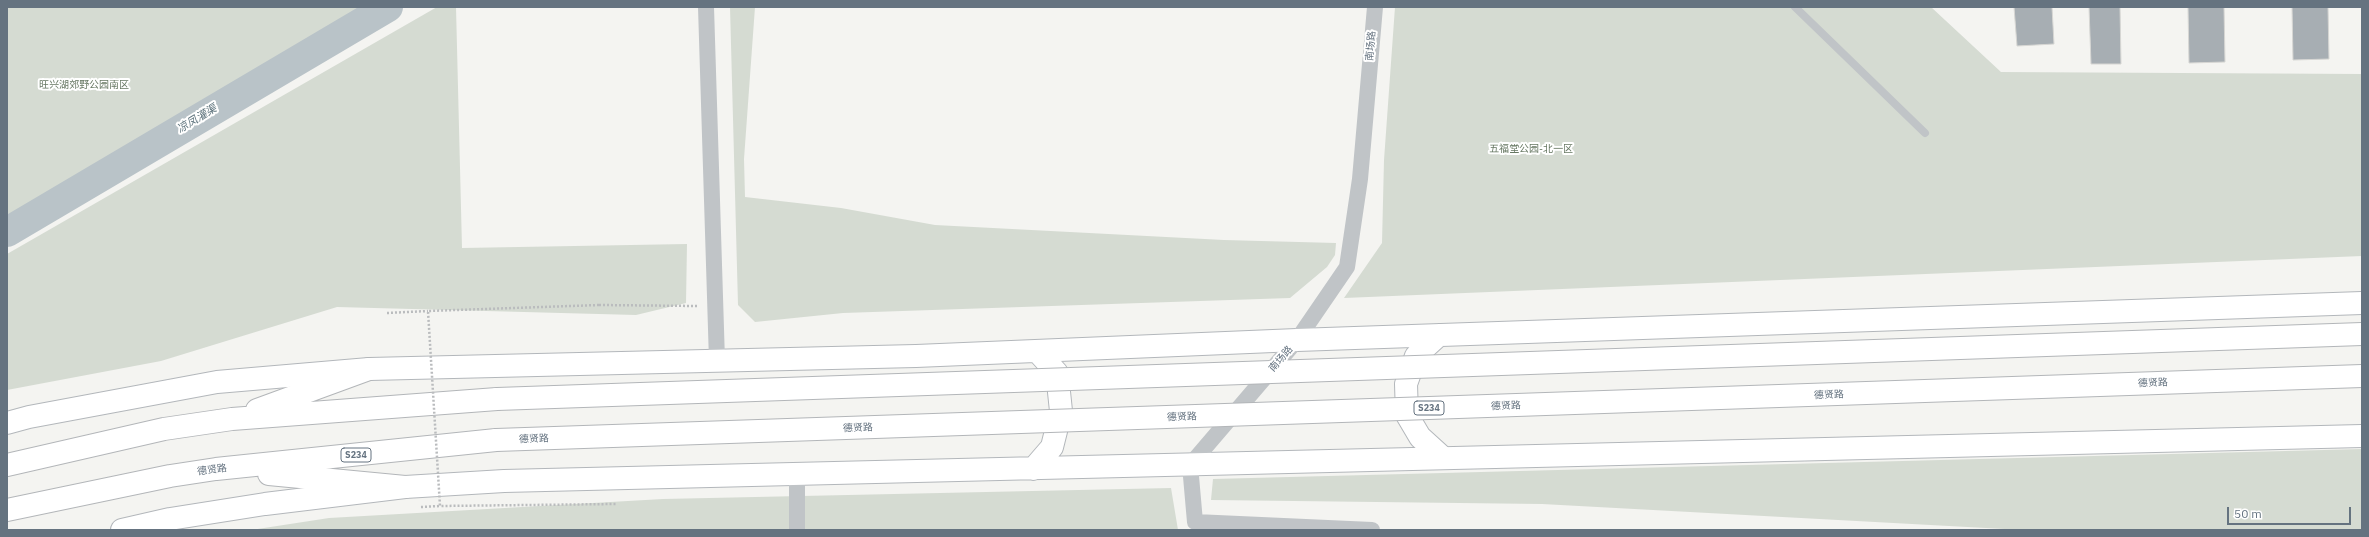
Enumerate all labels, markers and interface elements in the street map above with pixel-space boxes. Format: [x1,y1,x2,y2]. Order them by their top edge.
street label: 南场路 [1364,31,1378,61]
park label: 旺兴湖郊野公园南区 [39,79,129,91]
water label: 凉凤灌渠 [175,102,219,136]
park label: 五福堂公园-北一区 [1489,143,1573,155]
street label: 南场路 [1267,344,1295,374]
street label: 德贤路 [2138,376,2168,390]
street label: 德贤路 [1814,388,1844,402]
street label: 德贤路 [1491,399,1521,413]
road number: S234 [1414,401,1444,415]
street label: 德贤路 [1167,410,1197,424]
street label: 德贤路 [843,421,873,435]
street label: 德贤路 [519,432,549,446]
road number: S234 [341,448,371,462]
street label: 德贤路 [196,462,228,478]
scale bar [2229,499,2353,525]
text: 50 m [2234,506,2262,521]

